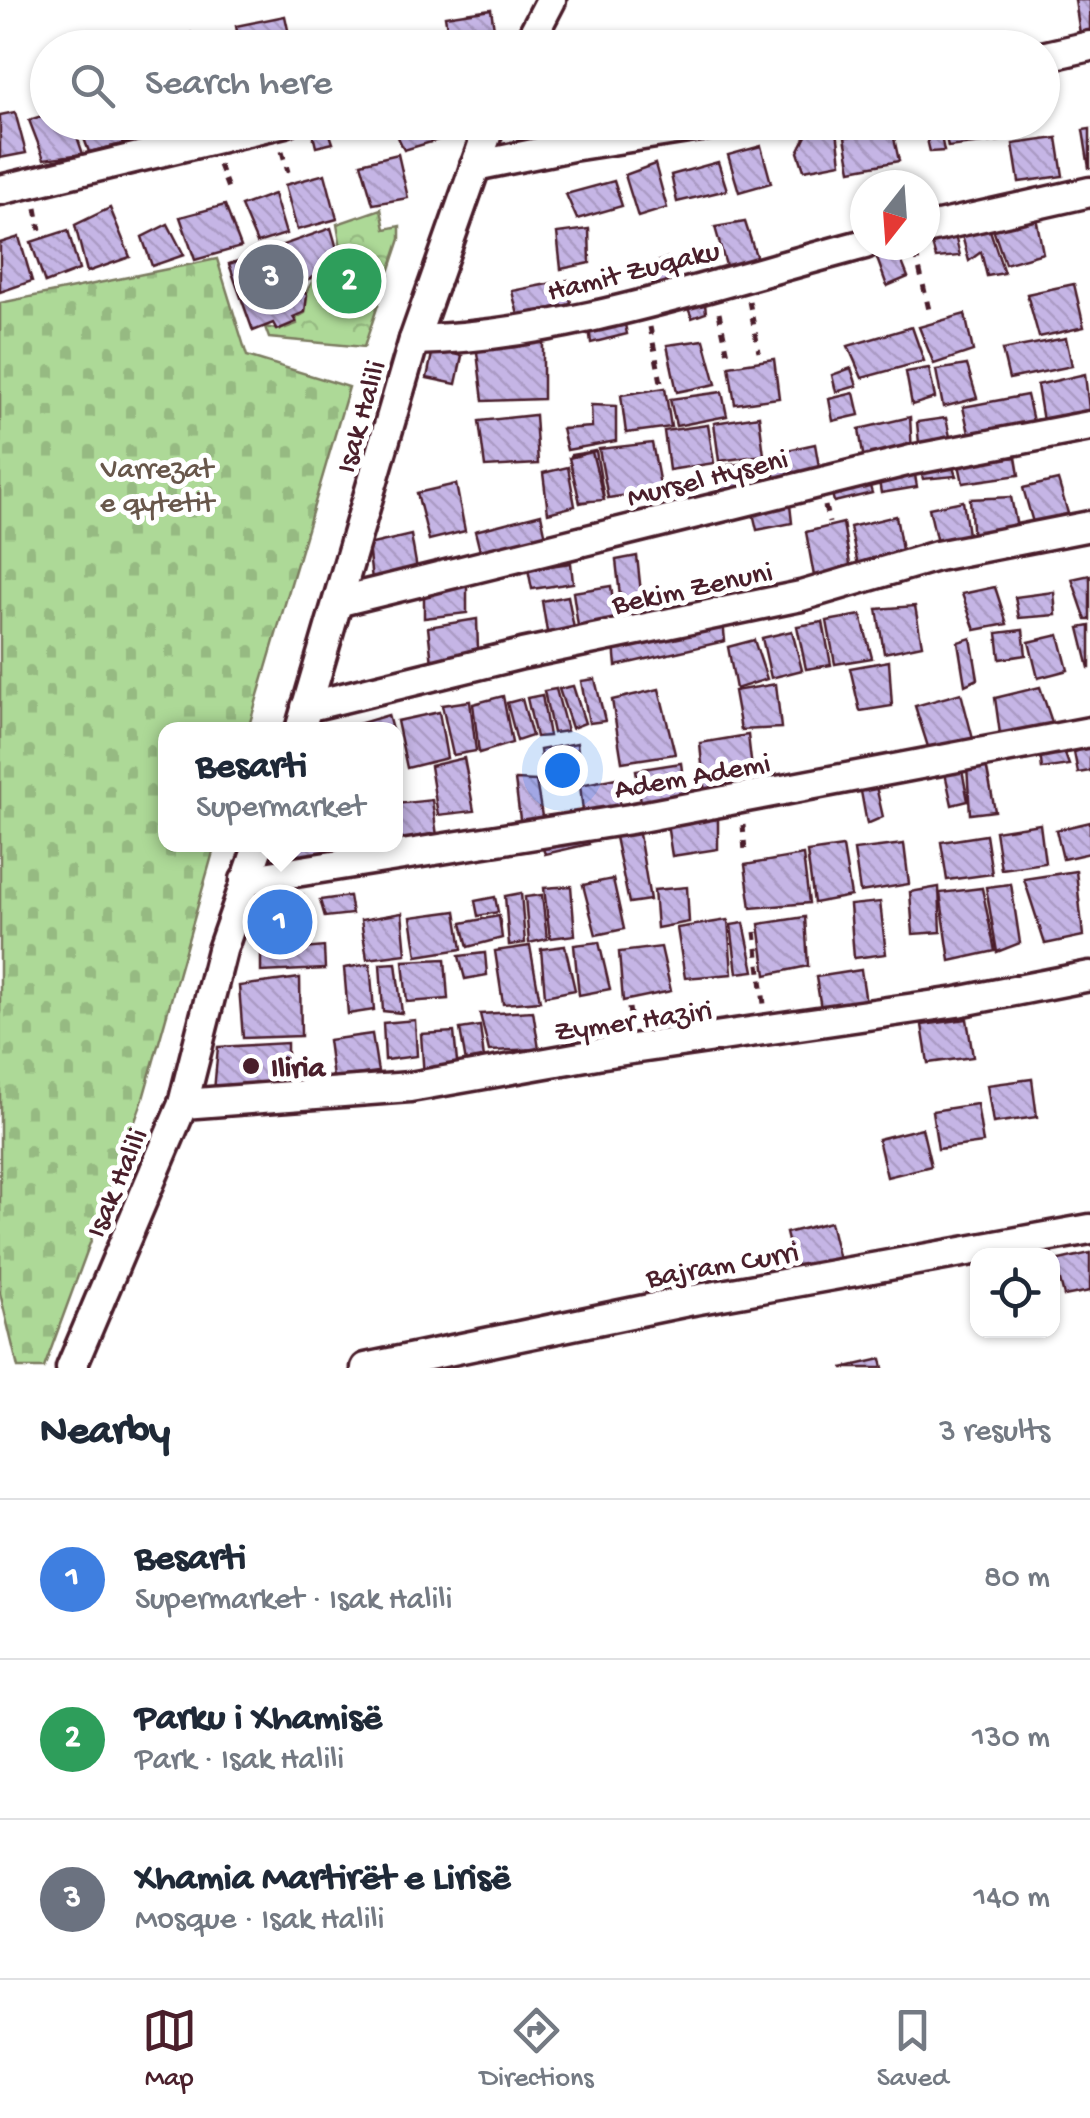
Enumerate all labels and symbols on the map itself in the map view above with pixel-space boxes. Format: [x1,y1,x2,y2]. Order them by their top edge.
north arrow [850,170,940,260]
street label: Hamit Zuqaku [544,235,724,312]
pin: 3 [238,240,304,314]
pin: 2 [316,244,382,318]
street label: Isak Halili [331,357,396,478]
street label: Mursel Hyseni [624,443,792,517]
park label: Varrezat e qytetit [100,454,217,523]
street label: Bekim Zenuni [609,556,776,625]
your location [537,745,588,796]
street label: Adem Ademi [612,748,773,809]
pin: 1 [248,884,312,960]
street label: Zymer Haziri [552,995,715,1052]
place label: Iliria [271,1053,326,1088]
marker: Iliria [240,1055,262,1077]
street label: Isak Halili [80,1124,158,1244]
street label: Bajram Curri [643,1237,802,1298]

